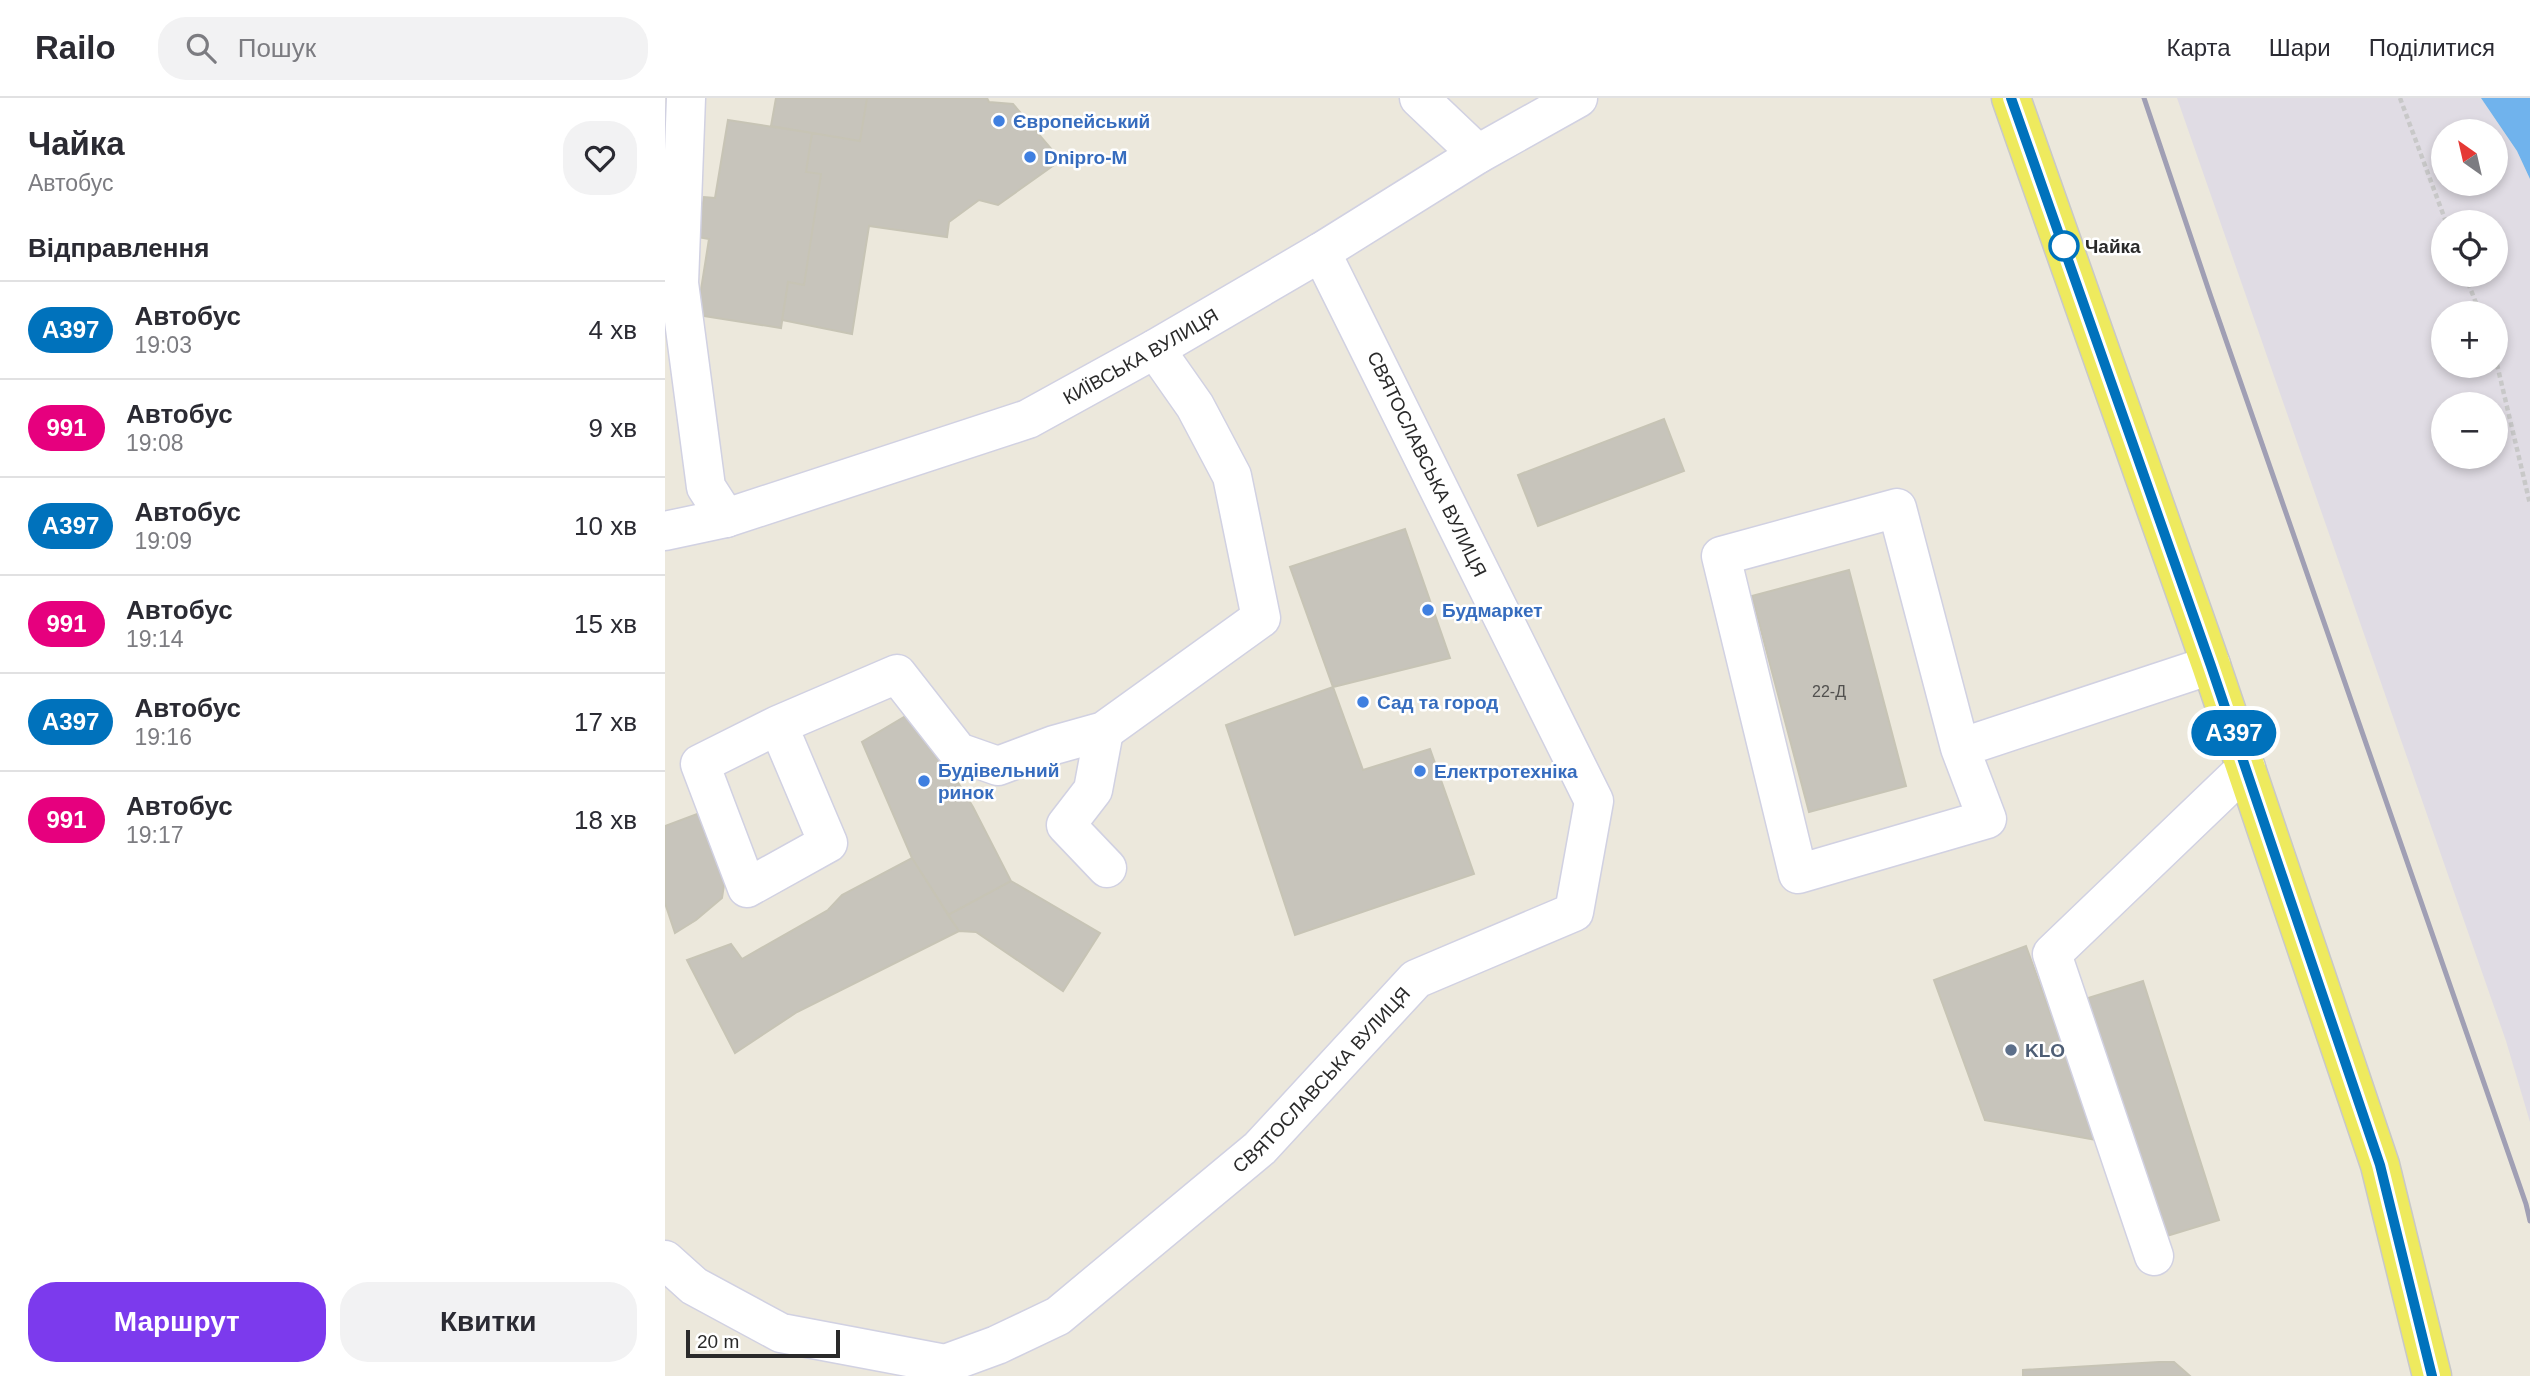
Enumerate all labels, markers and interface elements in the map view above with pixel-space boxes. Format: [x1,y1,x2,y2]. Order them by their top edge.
search box [158,17,648,80]
text: Railo [35,29,116,66]
icon: search [182,29,220,67]
text: Пошук [238,33,316,63]
text: Карта [2166,34,2231,61]
text: Шари [2269,34,2331,61]
text: Поділитися [2369,34,2495,61]
place label: Європейський [1013,111,1150,132]
marker: Європейський [991,113,1007,129]
north arrow [2431,119,2508,196]
map controls [2431,119,2508,469]
button: heart [563,121,637,195]
text: Чайка [28,125,125,162]
place label: Dnipro-M [1044,147,1127,168]
marker: Dnipro-M [1022,149,1038,165]
text: Автобус [28,170,114,196]
button: locate [2431,210,2508,287]
marker: Чайка [2049,231,2079,261]
text: Відправлення [28,233,209,263]
place label: Чайка [2085,236,2141,257]
text: Автобус [134,301,241,331]
button: + [2431,301,2508,378]
street label: КИЇВСЬКА ВУЛИЦЯ [1059,304,1222,408]
text: 4 хв [589,315,637,345]
text: А397 [42,316,99,343]
text: 19:03 [134,332,192,358]
street label: СВЯТОСЛАВСЬКА ВУЛИЦЯ [1363,348,1491,580]
button: − [2431,392,2508,469]
text: Автобус [126,399,233,429]
text: 9 хв [589,413,637,443]
text: 991 [46,414,87,441]
text: 19:08 [126,430,184,456]
text: Автобус [134,497,241,527]
text: 10 хв [574,511,637,541]
text: А397 [42,512,99,539]
text: 19:09 [134,528,192,554]
text: Автобус [126,595,233,625]
place label: Будмаркет [1442,600,1543,621]
marker: Будмаркет [1420,602,1436,618]
text: 15 хв [574,609,637,639]
text: 991 [46,610,87,637]
text: 19:14 [126,626,184,652]
house number: 22-Д [1812,683,1846,700]
place label: Сад та город [1377,692,1498,713]
text: Автобус [134,693,241,723]
marker: Сад та город [1355,694,1371,710]
text: 17 хв [574,707,637,737]
text: А397 [42,708,99,735]
line badge: А397 [2185,710,2283,756]
text: А397 [2205,719,2263,746]
text: 19:16 [134,724,192,750]
place label: Будівельний ринок [938,760,1059,803]
place label: Електротехніка [1434,761,1578,782]
marker: Електротехніка [1412,763,1428,779]
marker: Будівельний ринок [916,773,932,789]
text: Автобус [126,791,233,821]
text: 18 хв [574,805,637,835]
text: 991 [46,806,87,833]
text: 19:17 [126,822,184,848]
street label: СВЯТОСЛАВСЬКА ВУЛИЦЯ [1228,982,1414,1177]
place label: KLO [2025,1040,2065,1061]
marker: KLO [2003,1042,2019,1058]
button: Маршрут [28,1282,326,1362]
button: Квитки [340,1282,637,1362]
scale bar [686,1327,840,1359]
text: 20 m [697,1331,739,1352]

